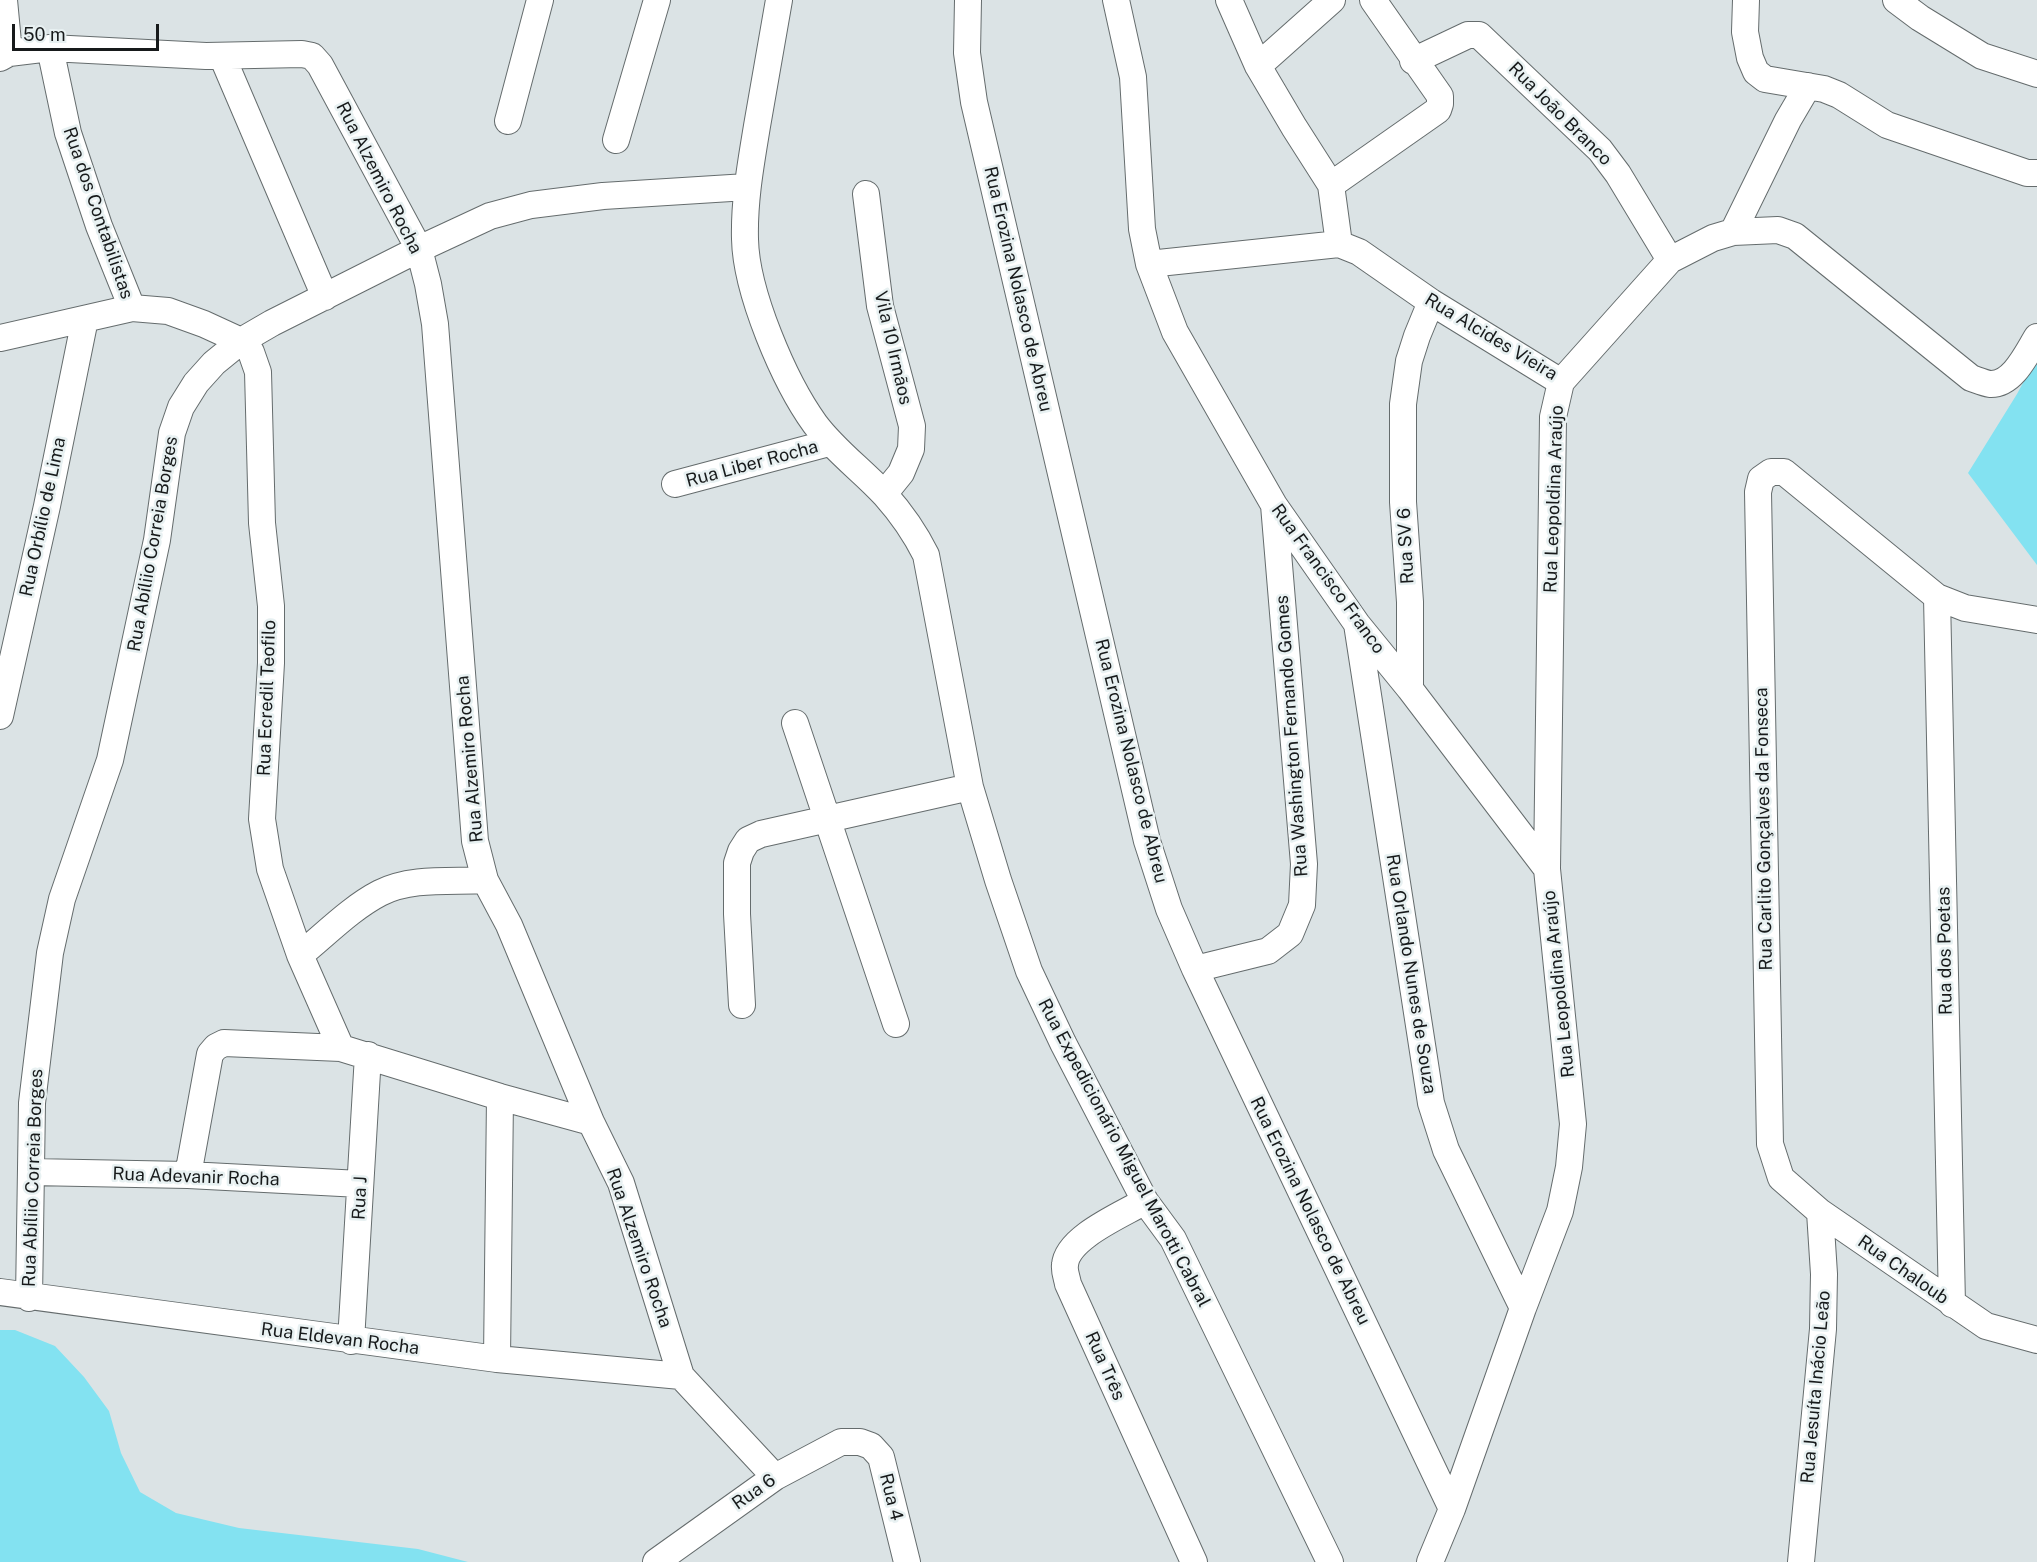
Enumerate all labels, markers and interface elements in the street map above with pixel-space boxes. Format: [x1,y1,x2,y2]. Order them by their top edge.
scale bar [15,12,162,50]
text: 50 m [23,24,66,45]
street label: Rua João Branco [1504,58,1616,170]
street label: Rua Alzemiro Rocha [331,98,427,258]
street label: Rua dos Contabilistas [58,124,138,302]
street label: Rua Erozina Nolasco de Abreu [979,164,1057,414]
street label: Vila 10 Irmãos [869,289,917,407]
street label: Rua Alcides Vieira [1421,289,1561,385]
street label: Rua Leopoldina Araújo [1540,405,1568,593]
street label: Rua Orbílio de Lima [16,435,70,599]
street label: Rua Abíliio Correia Borges [123,435,183,653]
street label: Rua Liber Rocha [683,436,821,492]
street label: Rua Francisco Franco [1266,500,1390,658]
street label: Rua SV 6 [1393,507,1419,585]
street label: Rua Washington Fernando Gomes [1271,594,1313,878]
street label: Rua Ecredil Teofilo [253,620,281,776]
street label: Rua Erozina Nolasco de Abreu [1090,637,1172,885]
street label: Rua Alzemiro Rocha [452,675,488,843]
street label: Rua Carlito Gonçalves da Fonseca [1751,687,1777,971]
street label: Rua Orlando Nunes de Souza [1381,852,1441,1096]
street label: Rua dos Poetas [1933,887,1957,1015]
street label: Rua Leopoldina Araújo [1538,889,1580,1079]
street label: Rua Expedicionário Miguel Marotti Cabral [1033,995,1215,1311]
street label: Rua Abíliio Correia Borges [18,1068,48,1288]
street label: Rua Erozina Nolasco de Abreu [1245,1093,1375,1329]
street label: Rua Adevanir Rocha [112,1163,280,1191]
street label: Rua Alzemiro Rocha [602,1165,676,1331]
street label: Rua J [348,1176,372,1220]
street label: Rua Chaloub [1853,1231,1953,1309]
street label: Rua Jesuíta Inácio Leão [1797,1290,1835,1484]
street label: Rua Eldevan Rocha [260,1319,420,1359]
street label: Rua Três [1080,1328,1130,1404]
street label: Rua 6 [728,1469,780,1515]
street label: Rua 4 [875,1471,907,1523]

